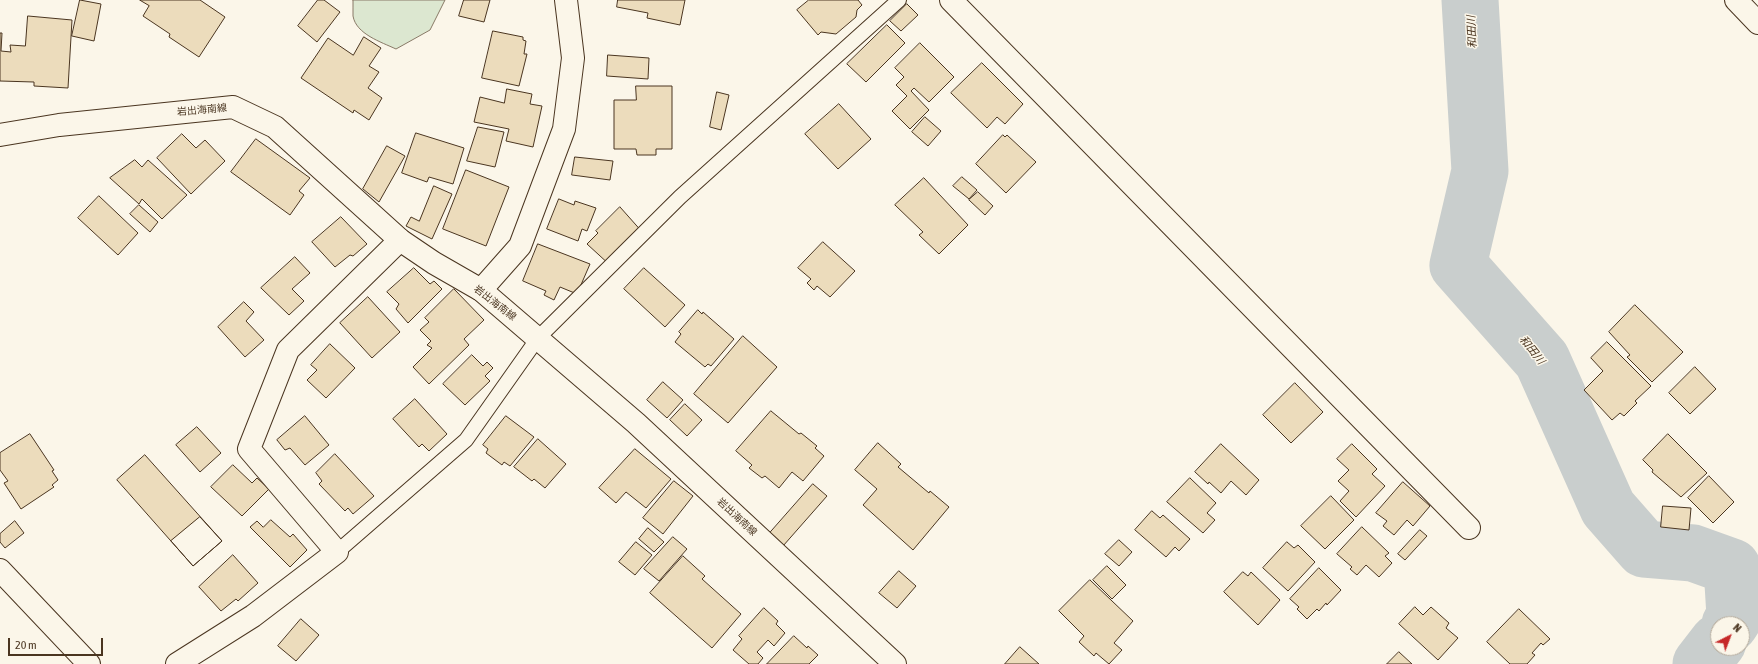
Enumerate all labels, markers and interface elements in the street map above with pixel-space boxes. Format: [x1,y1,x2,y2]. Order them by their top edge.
water label: 和田川 [1465,15,1479,49]
street label: 岩出海南線 [177,102,227,118]
street label: 岩出海南線 [472,283,518,323]
water label: 和田川 [1517,333,1547,367]
street label: 岩出海南線 [715,496,759,538]
north arrow [1710,616,1750,656]
text: N [1731,621,1744,634]
scale bar [10,630,105,656]
text: 20 m [15,638,37,652]

